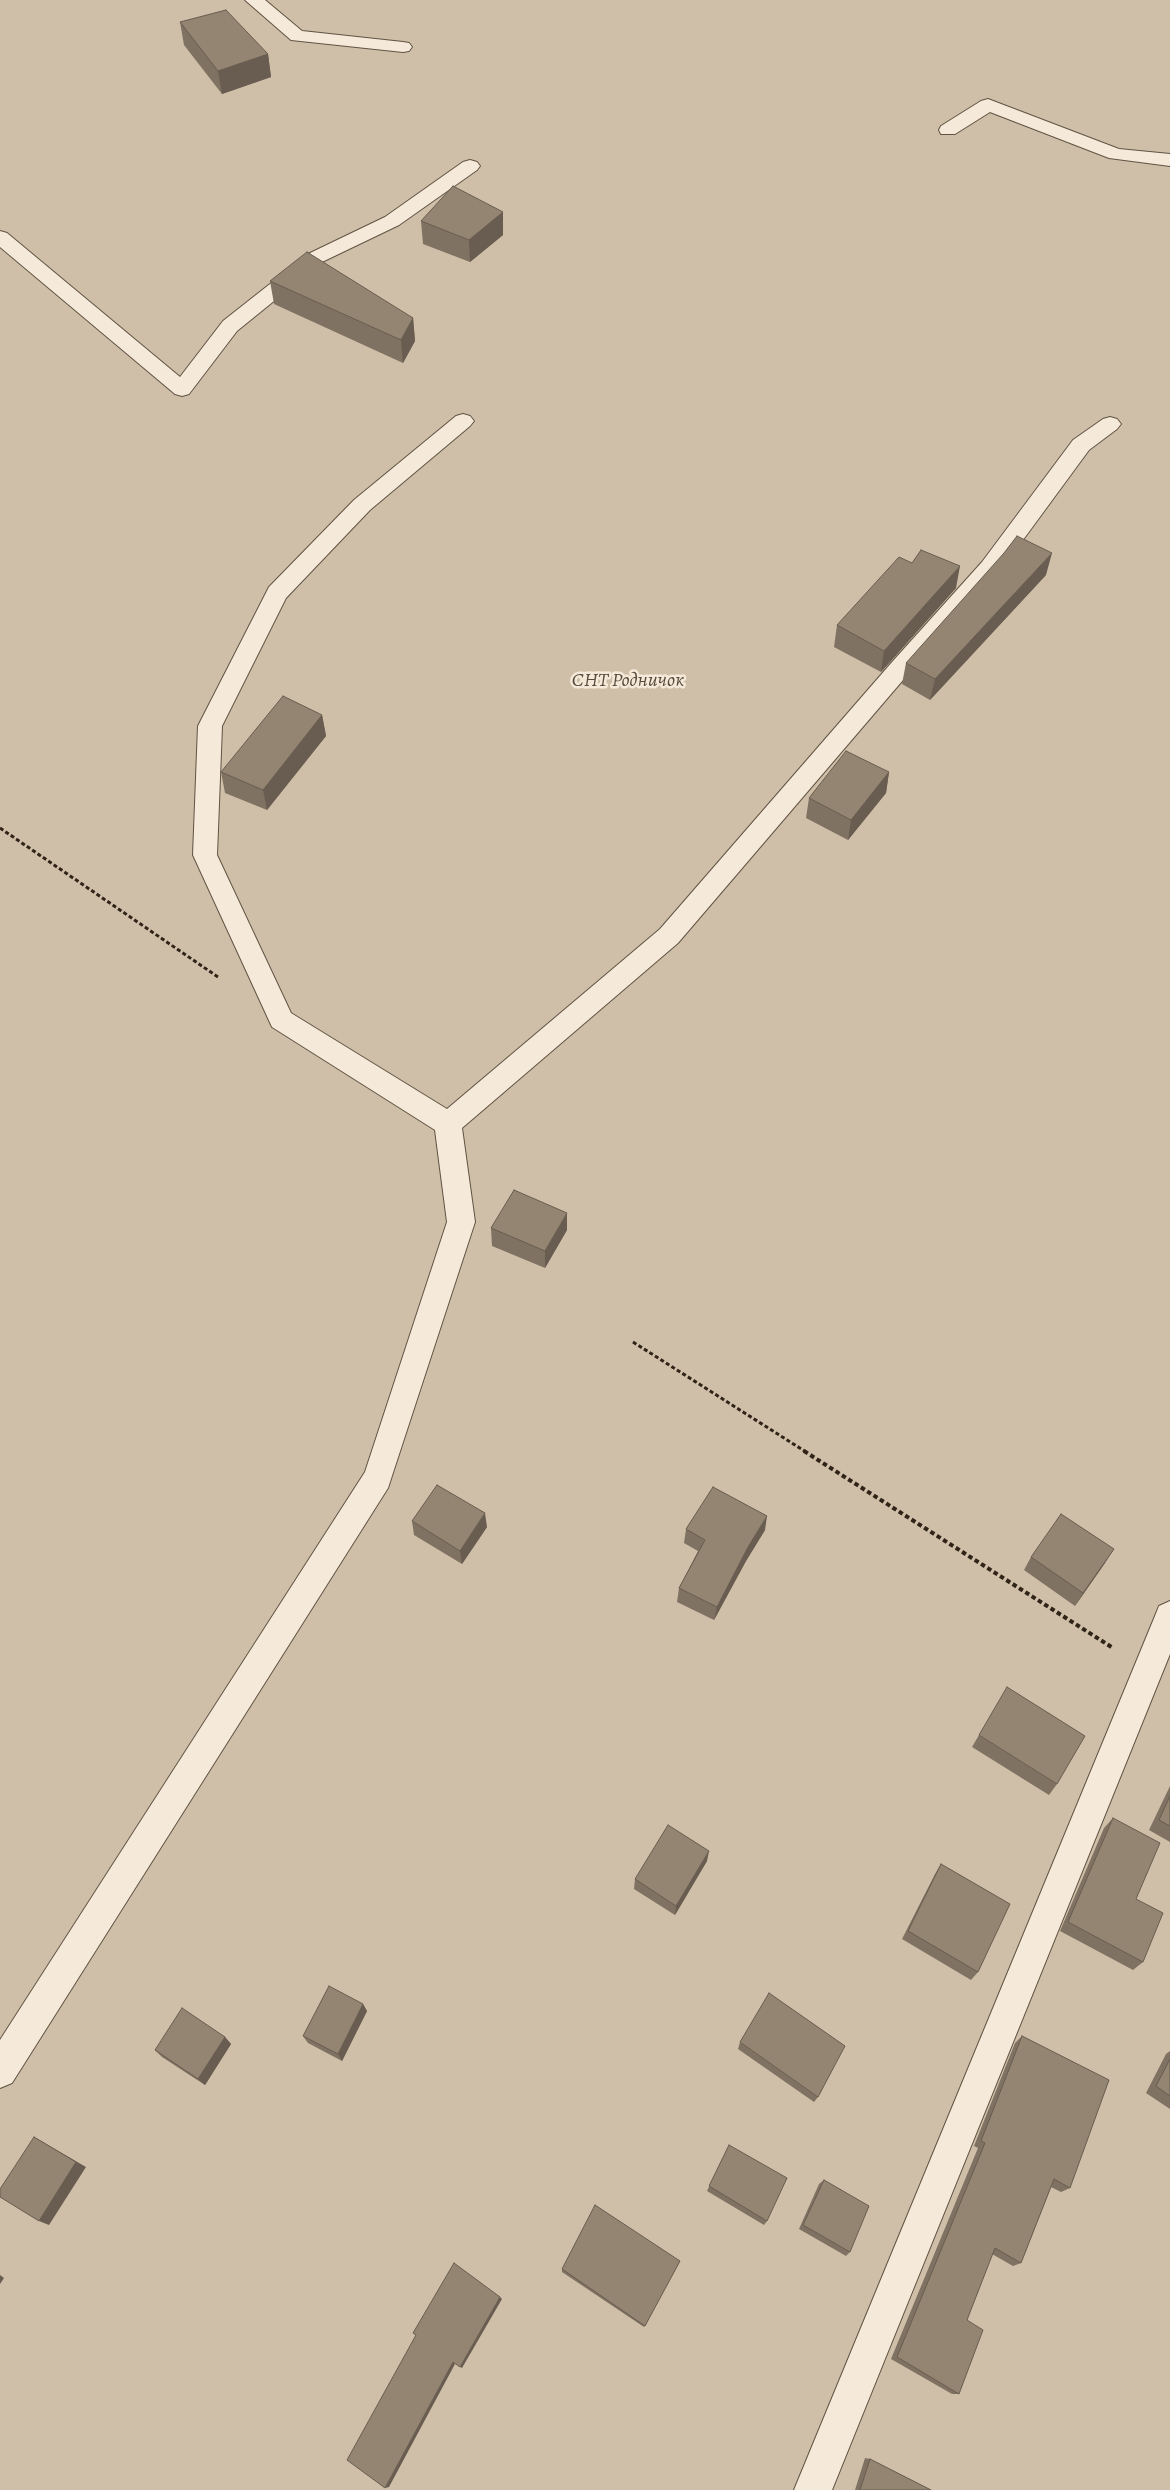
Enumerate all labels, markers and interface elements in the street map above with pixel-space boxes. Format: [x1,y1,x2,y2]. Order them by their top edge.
park label: СНТ Родничок [572,669,684,693]

